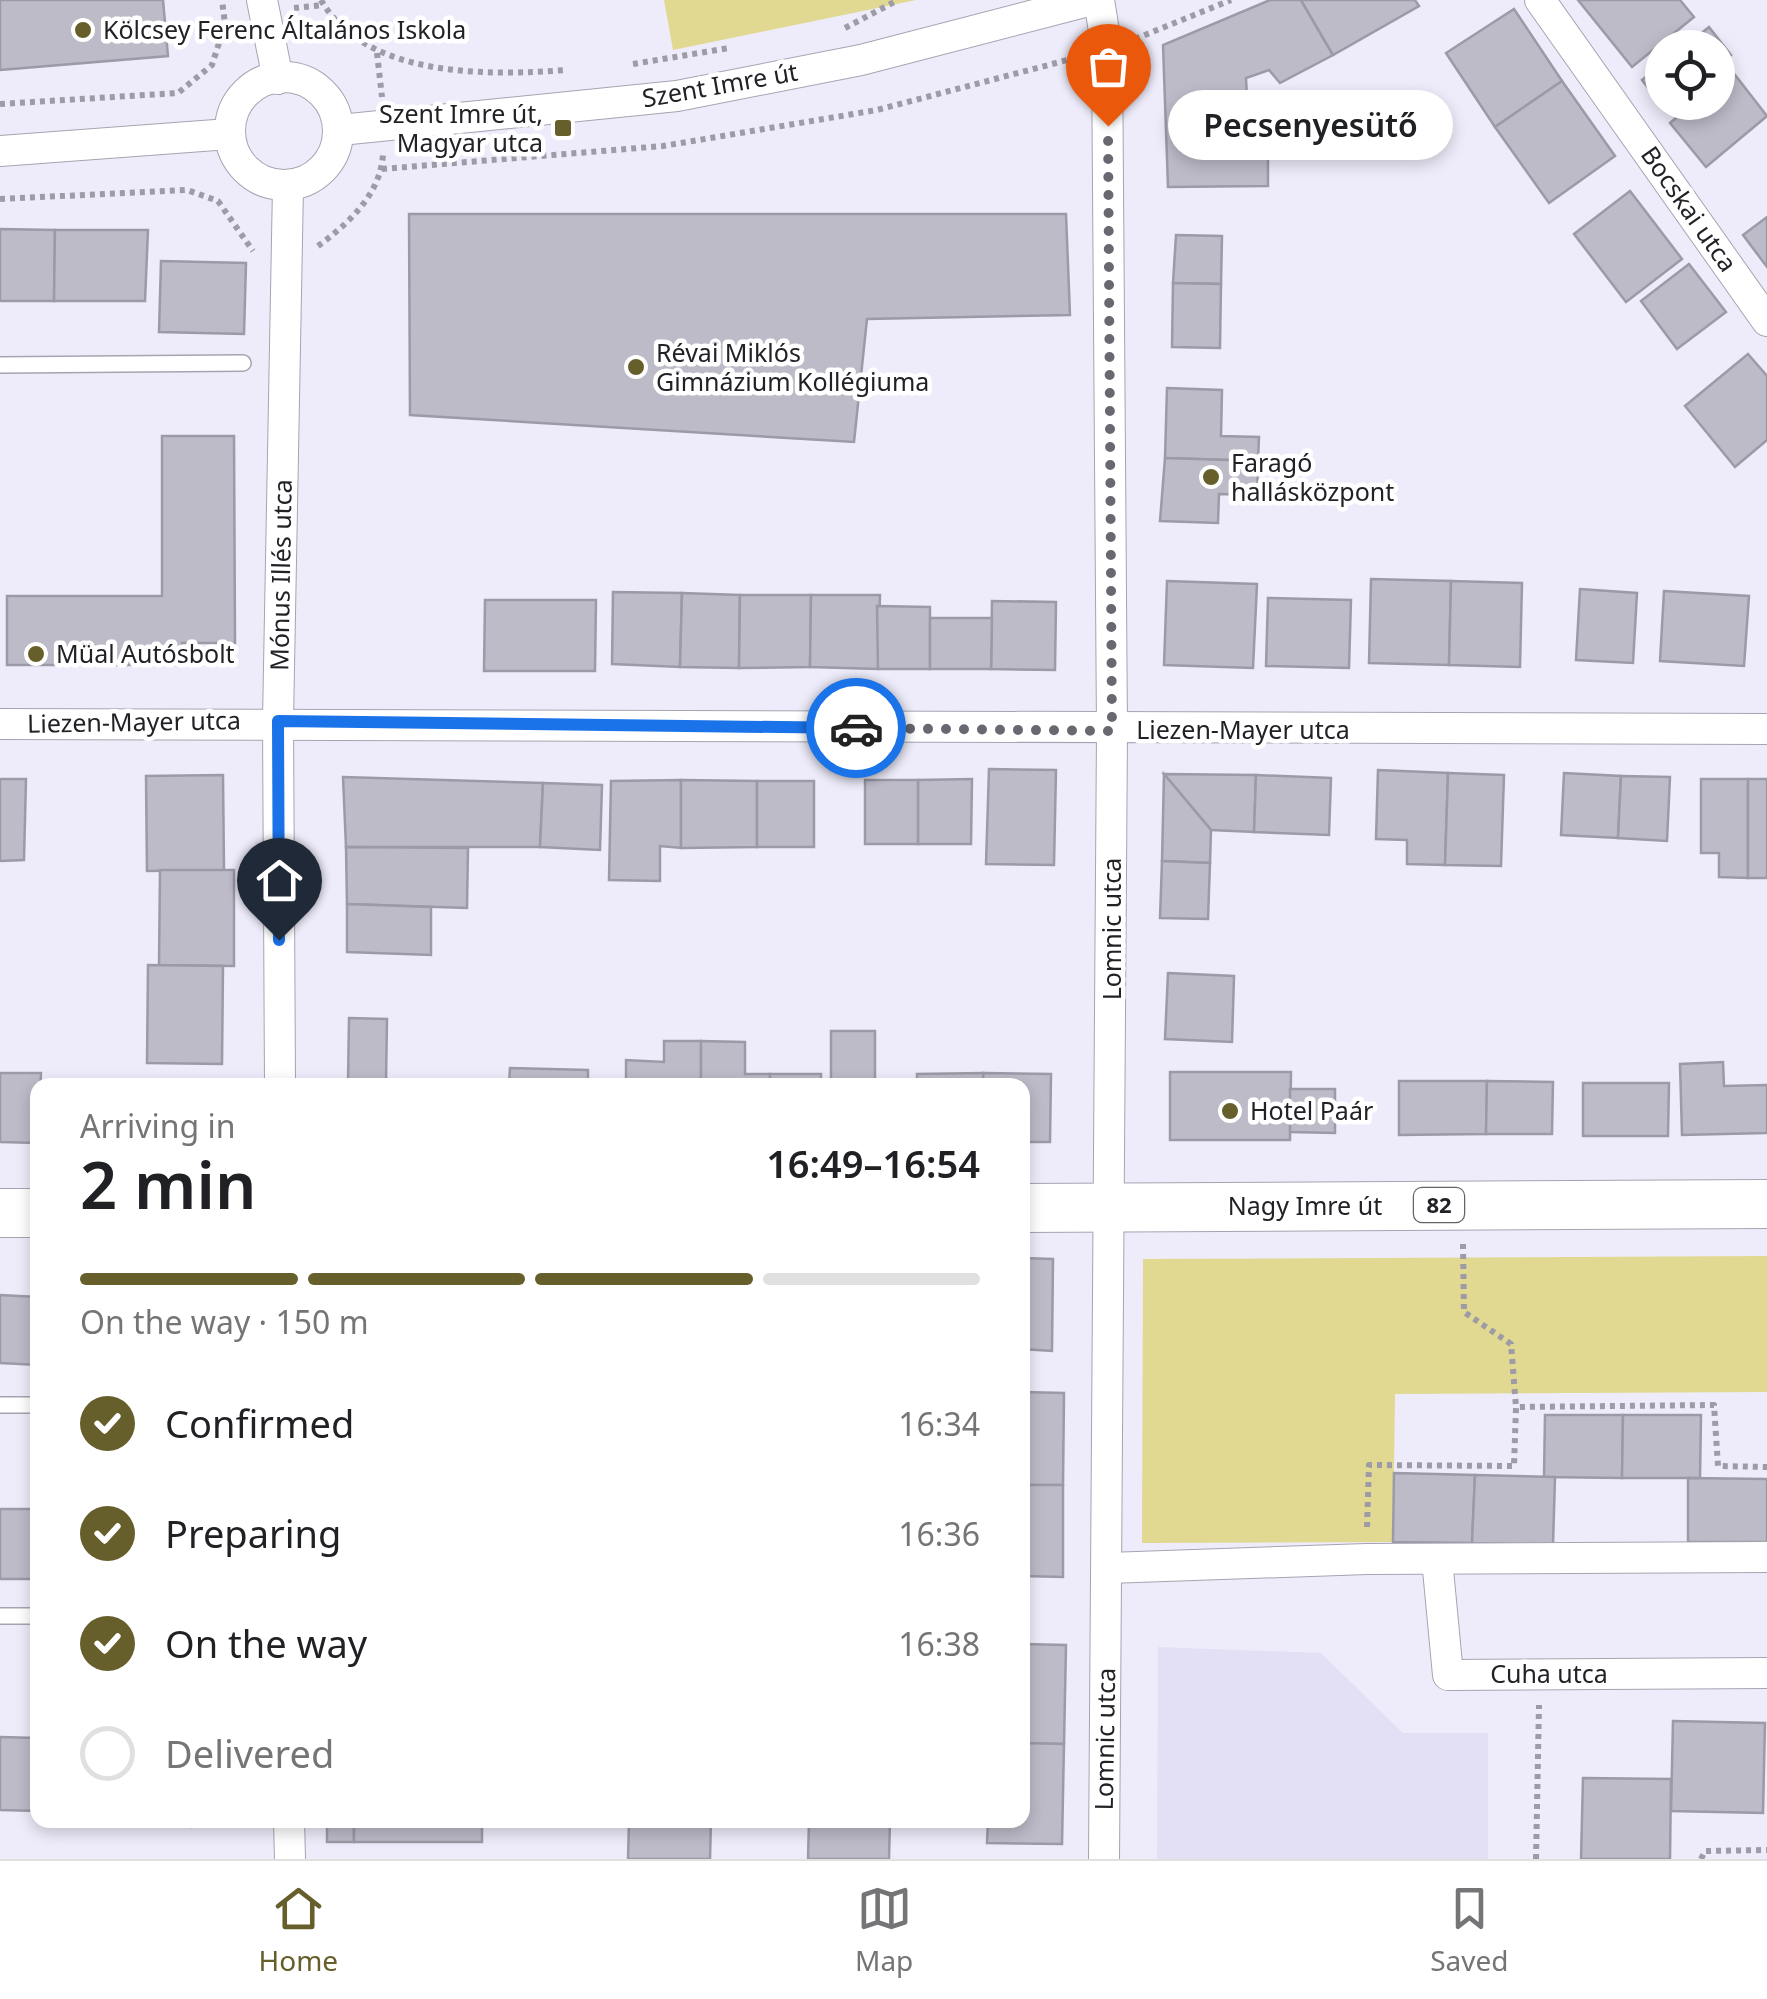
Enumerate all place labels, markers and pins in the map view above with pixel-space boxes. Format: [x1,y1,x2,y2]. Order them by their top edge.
place label: Kölcsey Ferenc Általános Iskola [103,12,466,46]
marker: Kölcsey Ferenc Általános Iskola [72,19,94,41]
pin [1066,24,1151,127]
callout: Pecsenyesütő [1168,91,1453,161]
place label: Szent Imre út, Magyar utca [379,96,543,159]
marker: Szent Imre út, Magyar utca [552,117,574,139]
place label: Révai Miklós Gimnázium Kollégiuma [656,335,929,398]
marker: Révai Miklós Gimnázium Kollégiuma [625,356,647,378]
place label: Faragó hallásközpont [1231,445,1394,508]
marker: Faragó hallásközpont [1200,466,1222,488]
place label: Müal Autósbolt [56,636,235,670]
marker: Müal Autósbolt [25,643,47,665]
pin [237,838,322,941]
place label: Hotel Paár [1250,1093,1373,1127]
marker: Hotel Paár [1219,1100,1241,1122]

